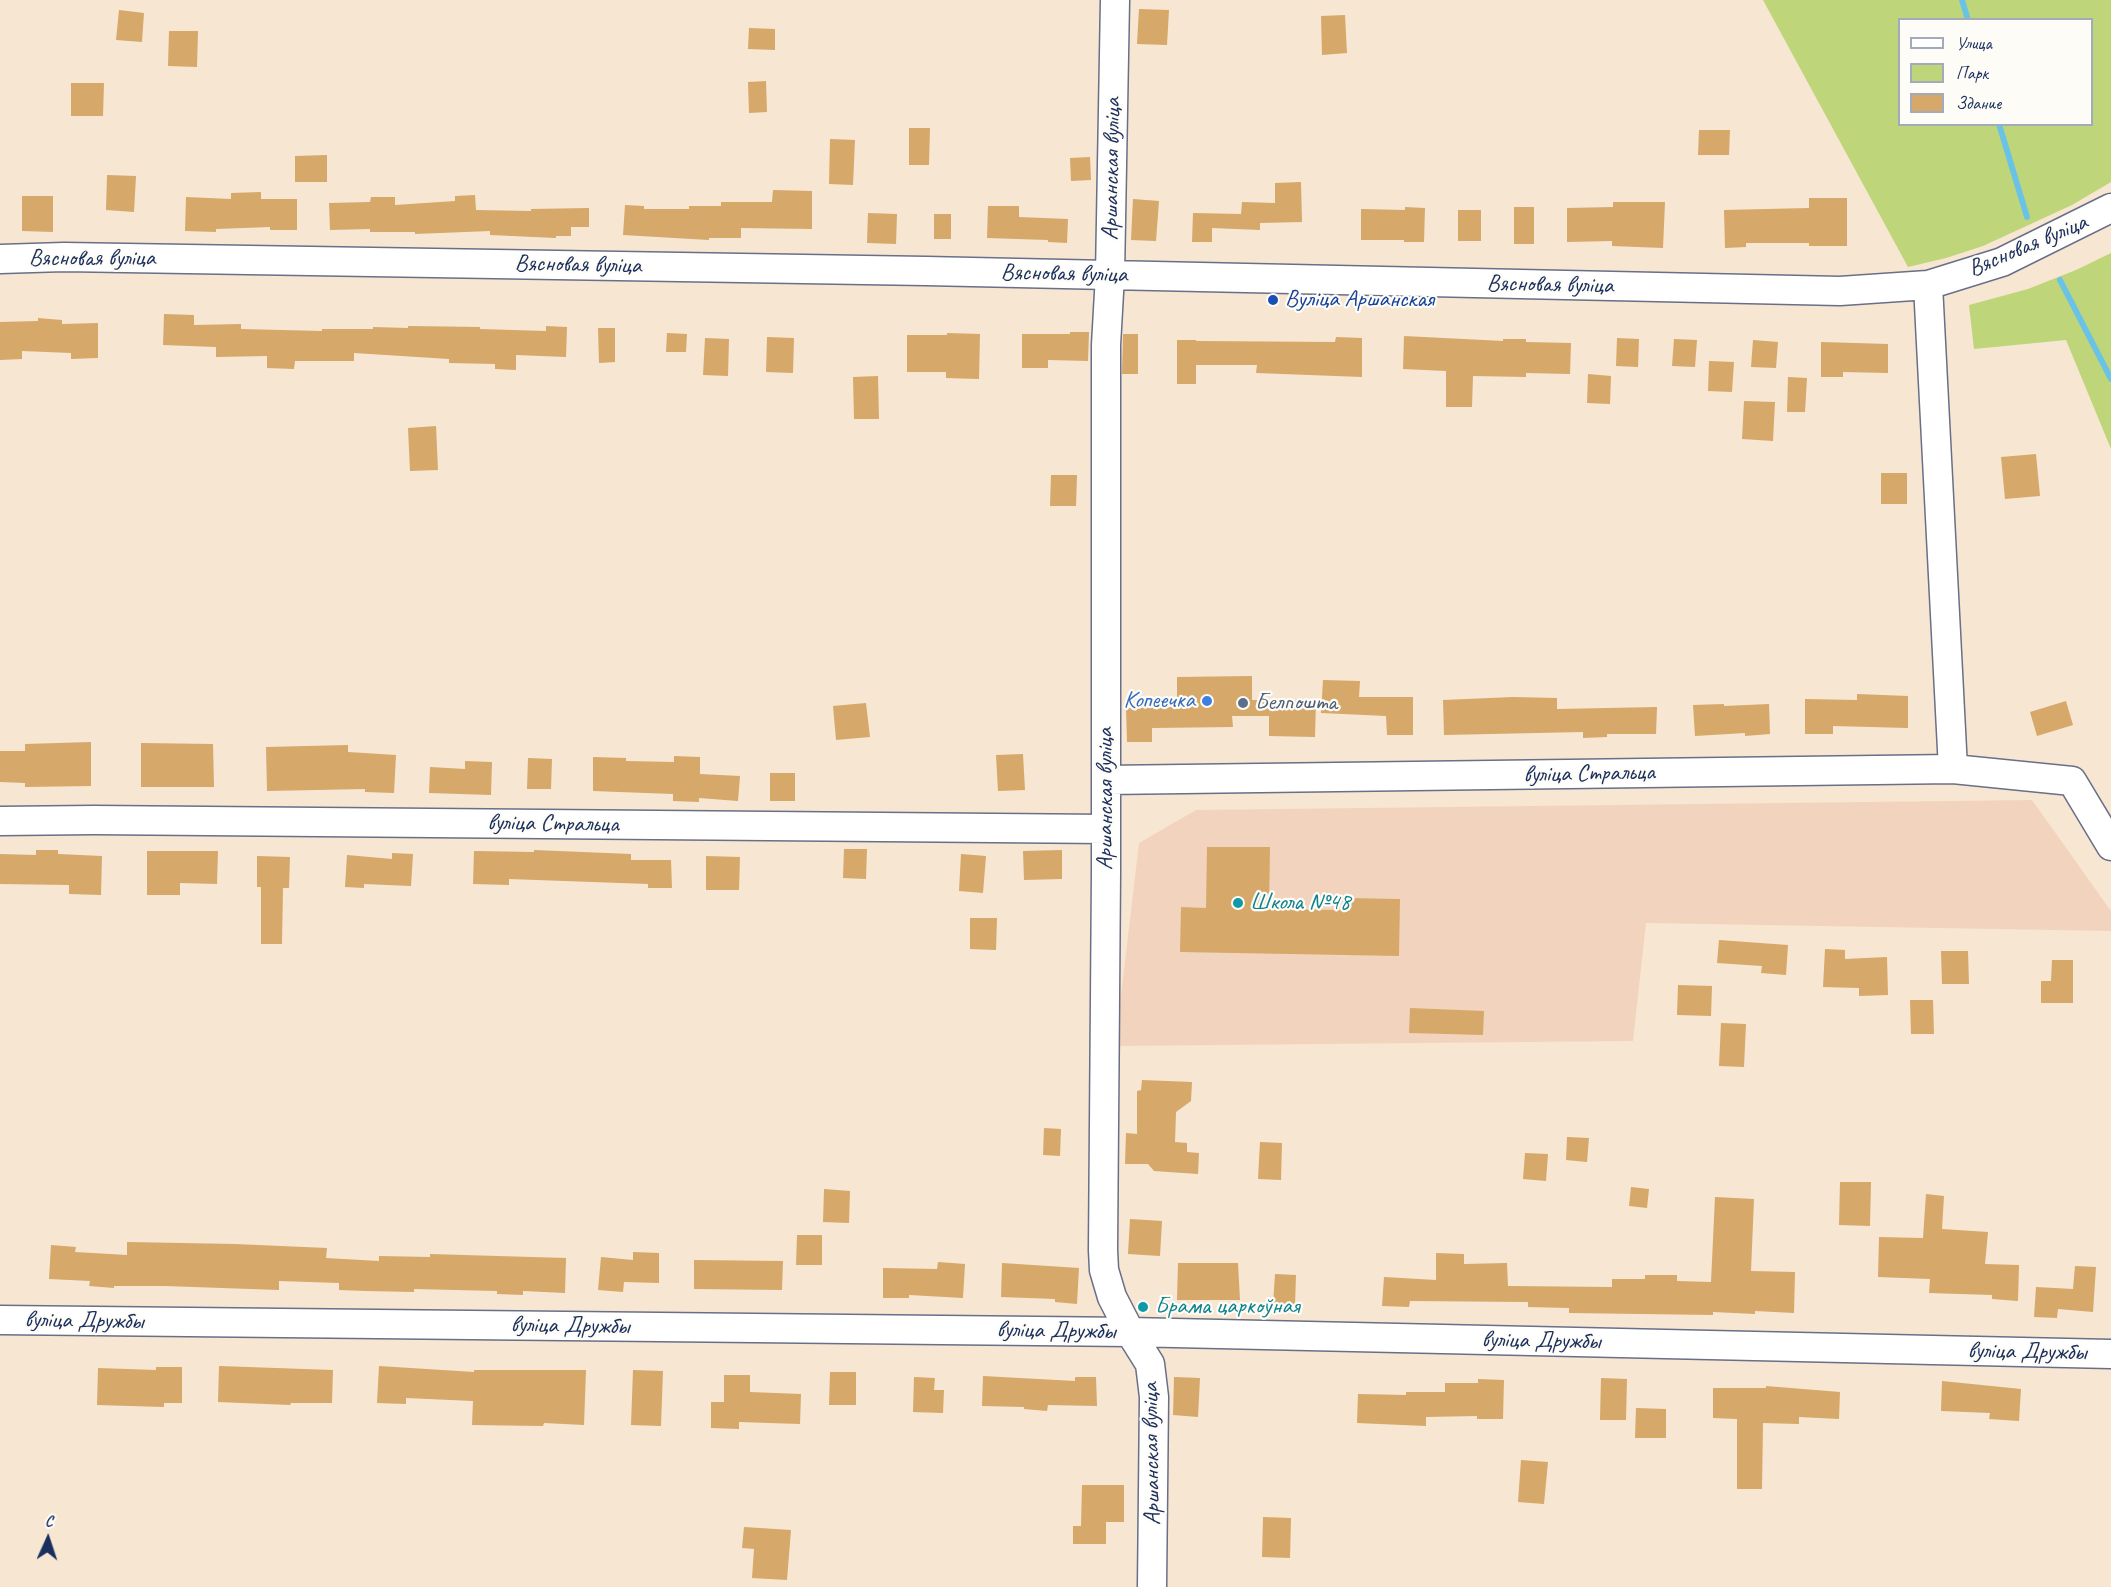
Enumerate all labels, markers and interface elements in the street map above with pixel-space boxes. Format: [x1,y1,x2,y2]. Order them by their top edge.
legend [1898,18,2093,126]
text: Улица [1956,32,1992,54]
text: Парк [1956,62,1988,84]
text: Здание [1956,92,2001,114]
street label: Аршанская вуліца [1096,97,1128,241]
street label: Вясновая вуліца [1964,208,2092,284]
street label: Вясновая вуліца [29,245,155,273]
street label: Вясновая вуліца [514,249,642,281]
street label: Вясновая вуліца [1000,258,1128,290]
street label: Вясновая вуліца [1486,269,1614,301]
place label: Вуліца Аршанская [1285,286,1434,314]
marker: Вуліца Аршанская [1266,293,1280,307]
place label: Копеечка [1124,687,1195,715]
place label: Белпошта [1255,689,1337,717]
marker: Копеечка [1200,694,1214,708]
marker: Белпошта [1236,696,1250,710]
street label: Аршанская вуліца [1092,728,1120,870]
street label: вуліца Стральца [1523,758,1655,790]
street label: вуліца Стральца [487,808,619,840]
place label: Школа №48 [1250,889,1350,917]
marker: Школа №48 [1231,896,1245,910]
place label: Брама царкоўная [1155,1293,1299,1321]
marker: Брама царкоўная [1136,1300,1150,1314]
street label: вуліца Дружбы [24,1306,144,1336]
street label: вуліца Дружбы [510,1311,630,1341]
street label: вуліца Дружбы [996,1316,1116,1346]
street label: вуліца Дружбы [1481,1326,1601,1356]
street label: вуліца Дружбы [1967,1337,2087,1367]
street label: Аршанская вуліца [1136,1382,1168,1526]
north arrow [18,1509,78,1569]
text: С [44,1511,53,1531]

